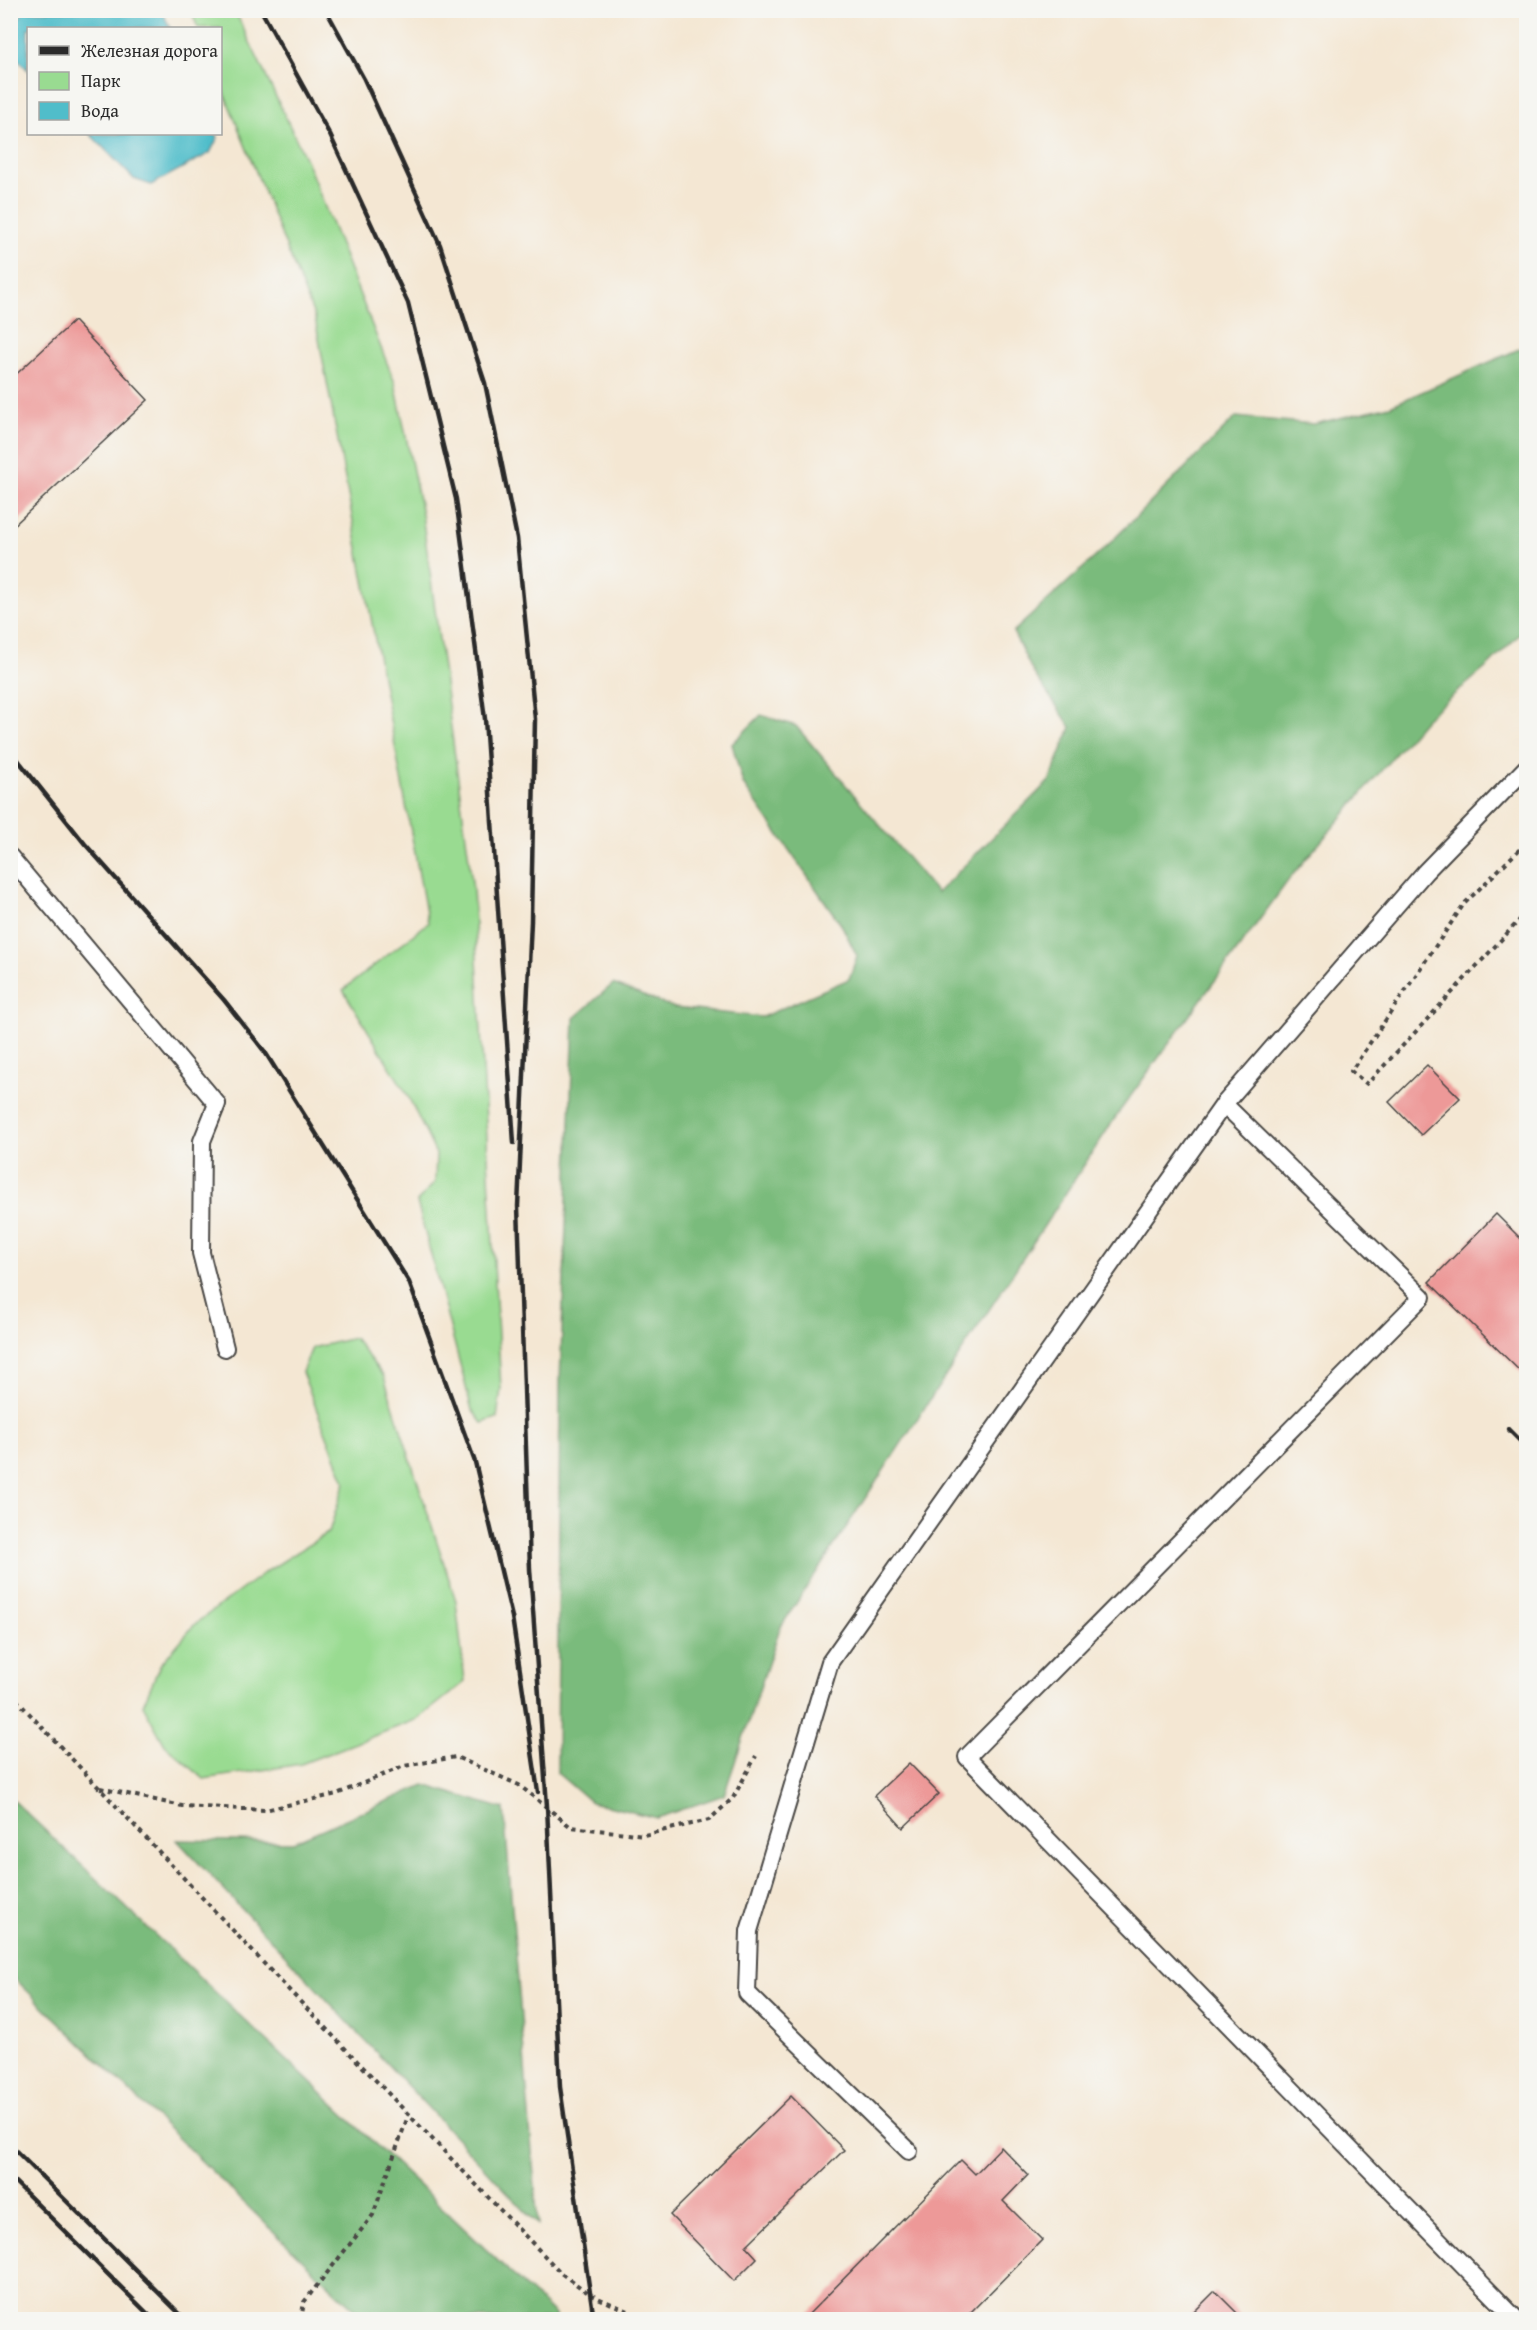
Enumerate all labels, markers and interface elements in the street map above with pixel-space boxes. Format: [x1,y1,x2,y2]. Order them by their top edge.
legend [27,27,222,135]
text: Железная дорога [80,37,218,64]
text: Парк [81,67,121,94]
text: Вода [81,97,119,124]

